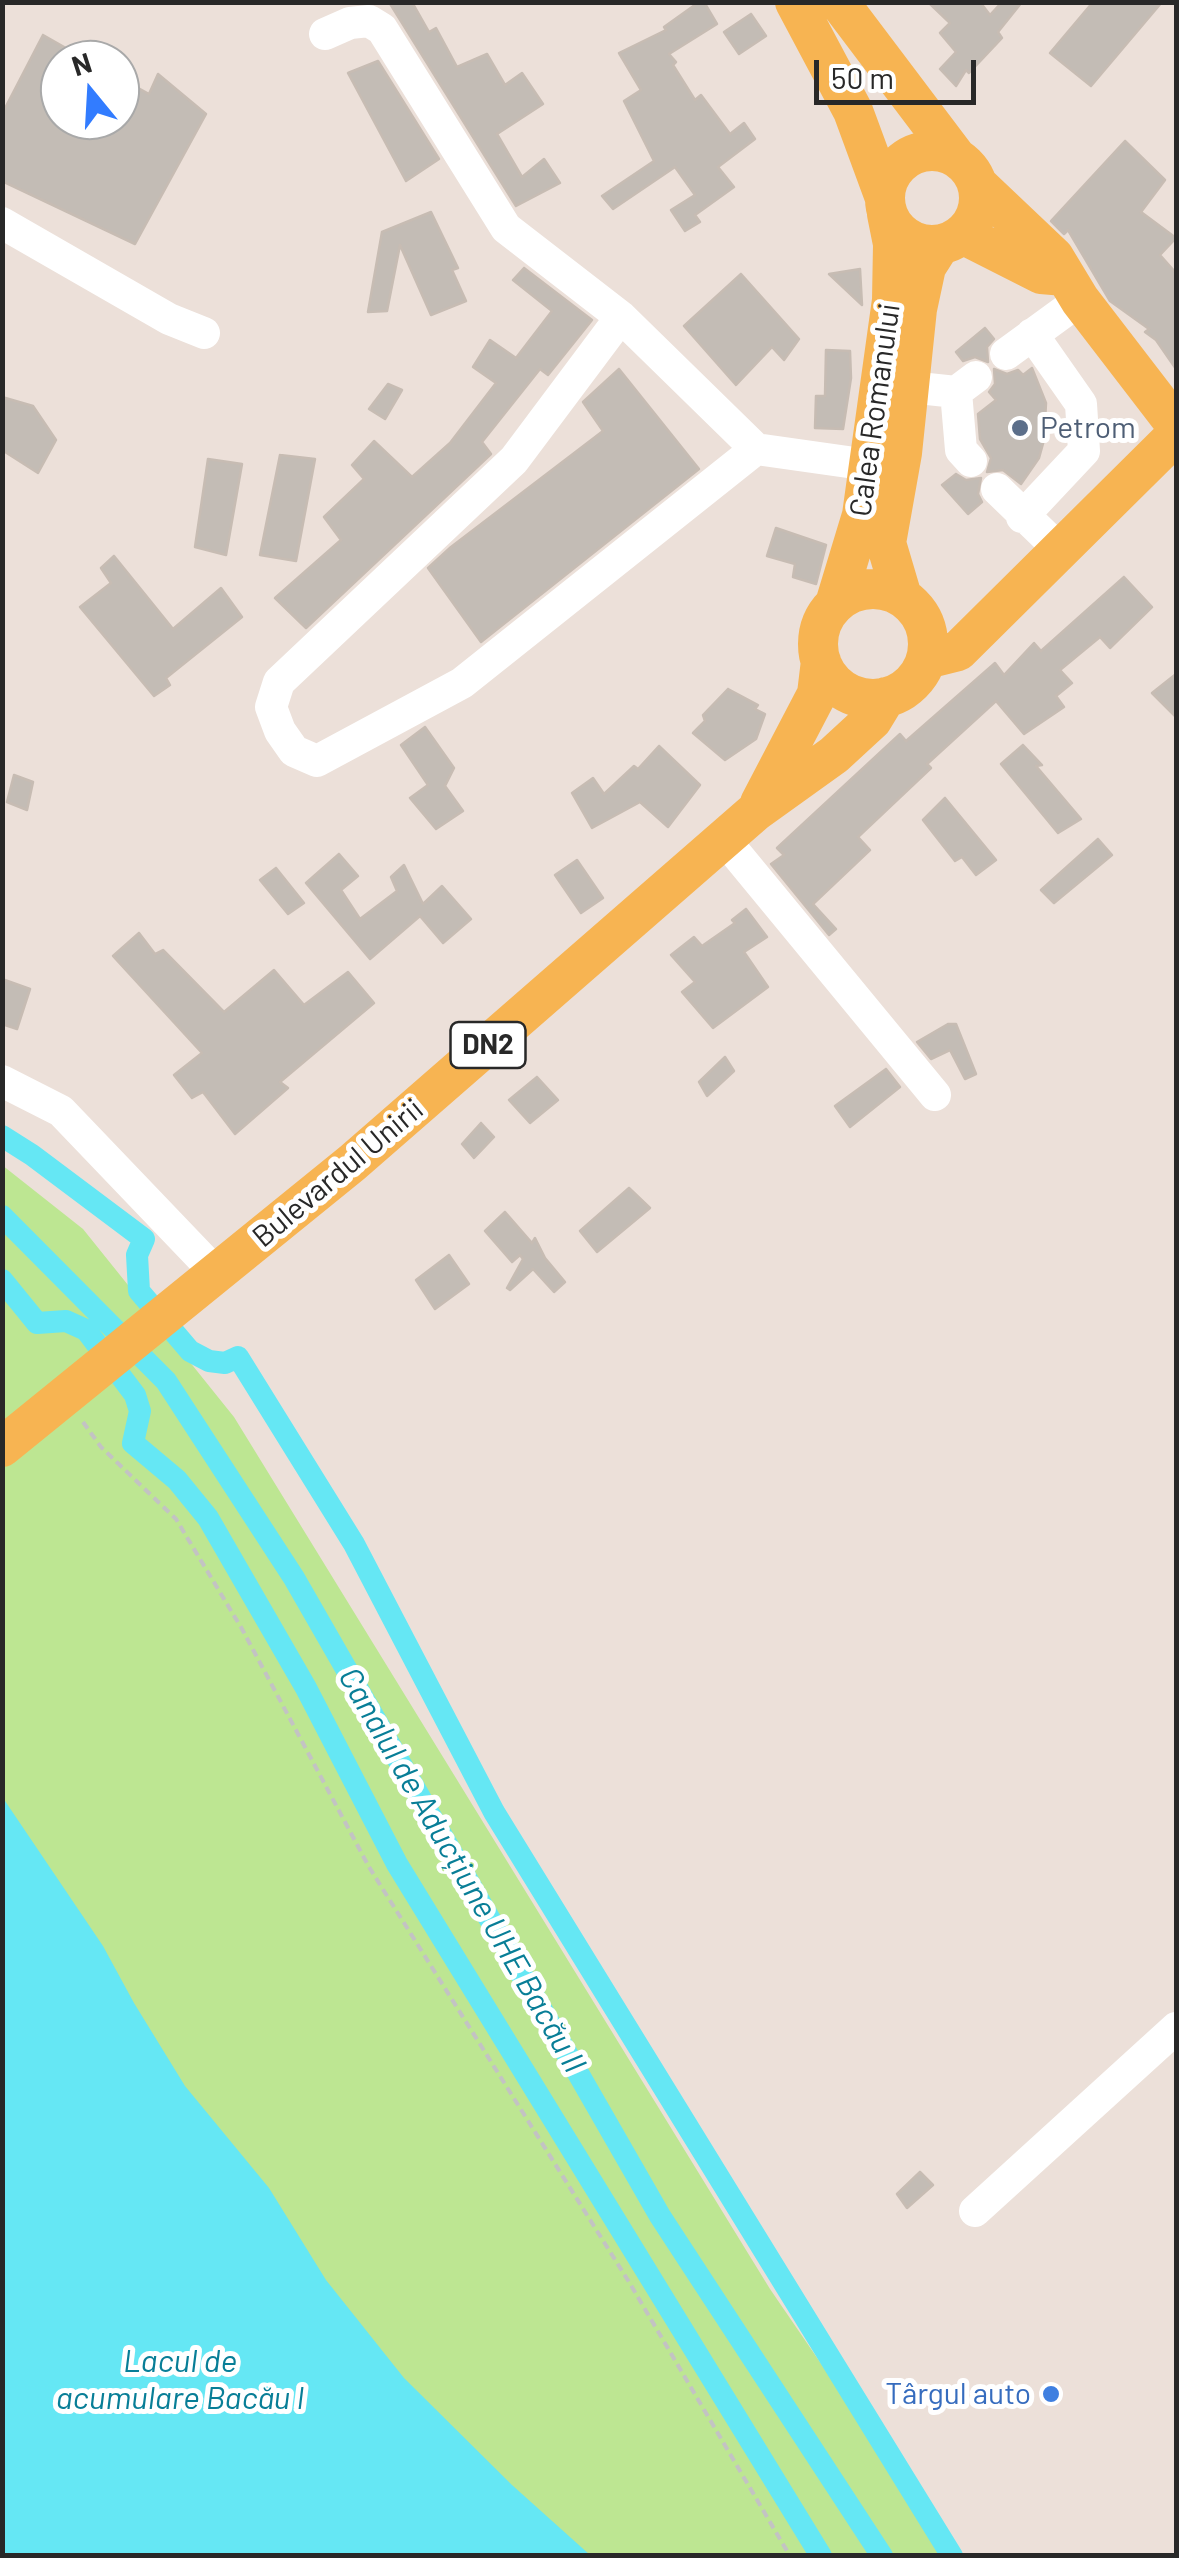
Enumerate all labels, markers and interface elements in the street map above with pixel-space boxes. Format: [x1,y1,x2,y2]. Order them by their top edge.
north arrow [40,40,140,140]
scale bar [819,40,982,102]
text: N [67,44,95,82]
text: 50 m [831,59,894,95]
street label: Calea Romanului [842,301,908,519]
place label: Petrom [1040,410,1136,446]
marker: Petrom [1009,417,1031,439]
road number: DN2 [450,1022,526,1068]
street label: Bulevardul Unirii [245,1091,431,1255]
water label: Canalul de Aducțiune UHE Bacău II [330,1661,594,2079]
water label: Lacul de acumulare Bacău I [56,2342,304,2417]
place label: Târgul auto [885,2376,1031,2412]
marker: Târgul auto [1040,2383,1062,2405]

